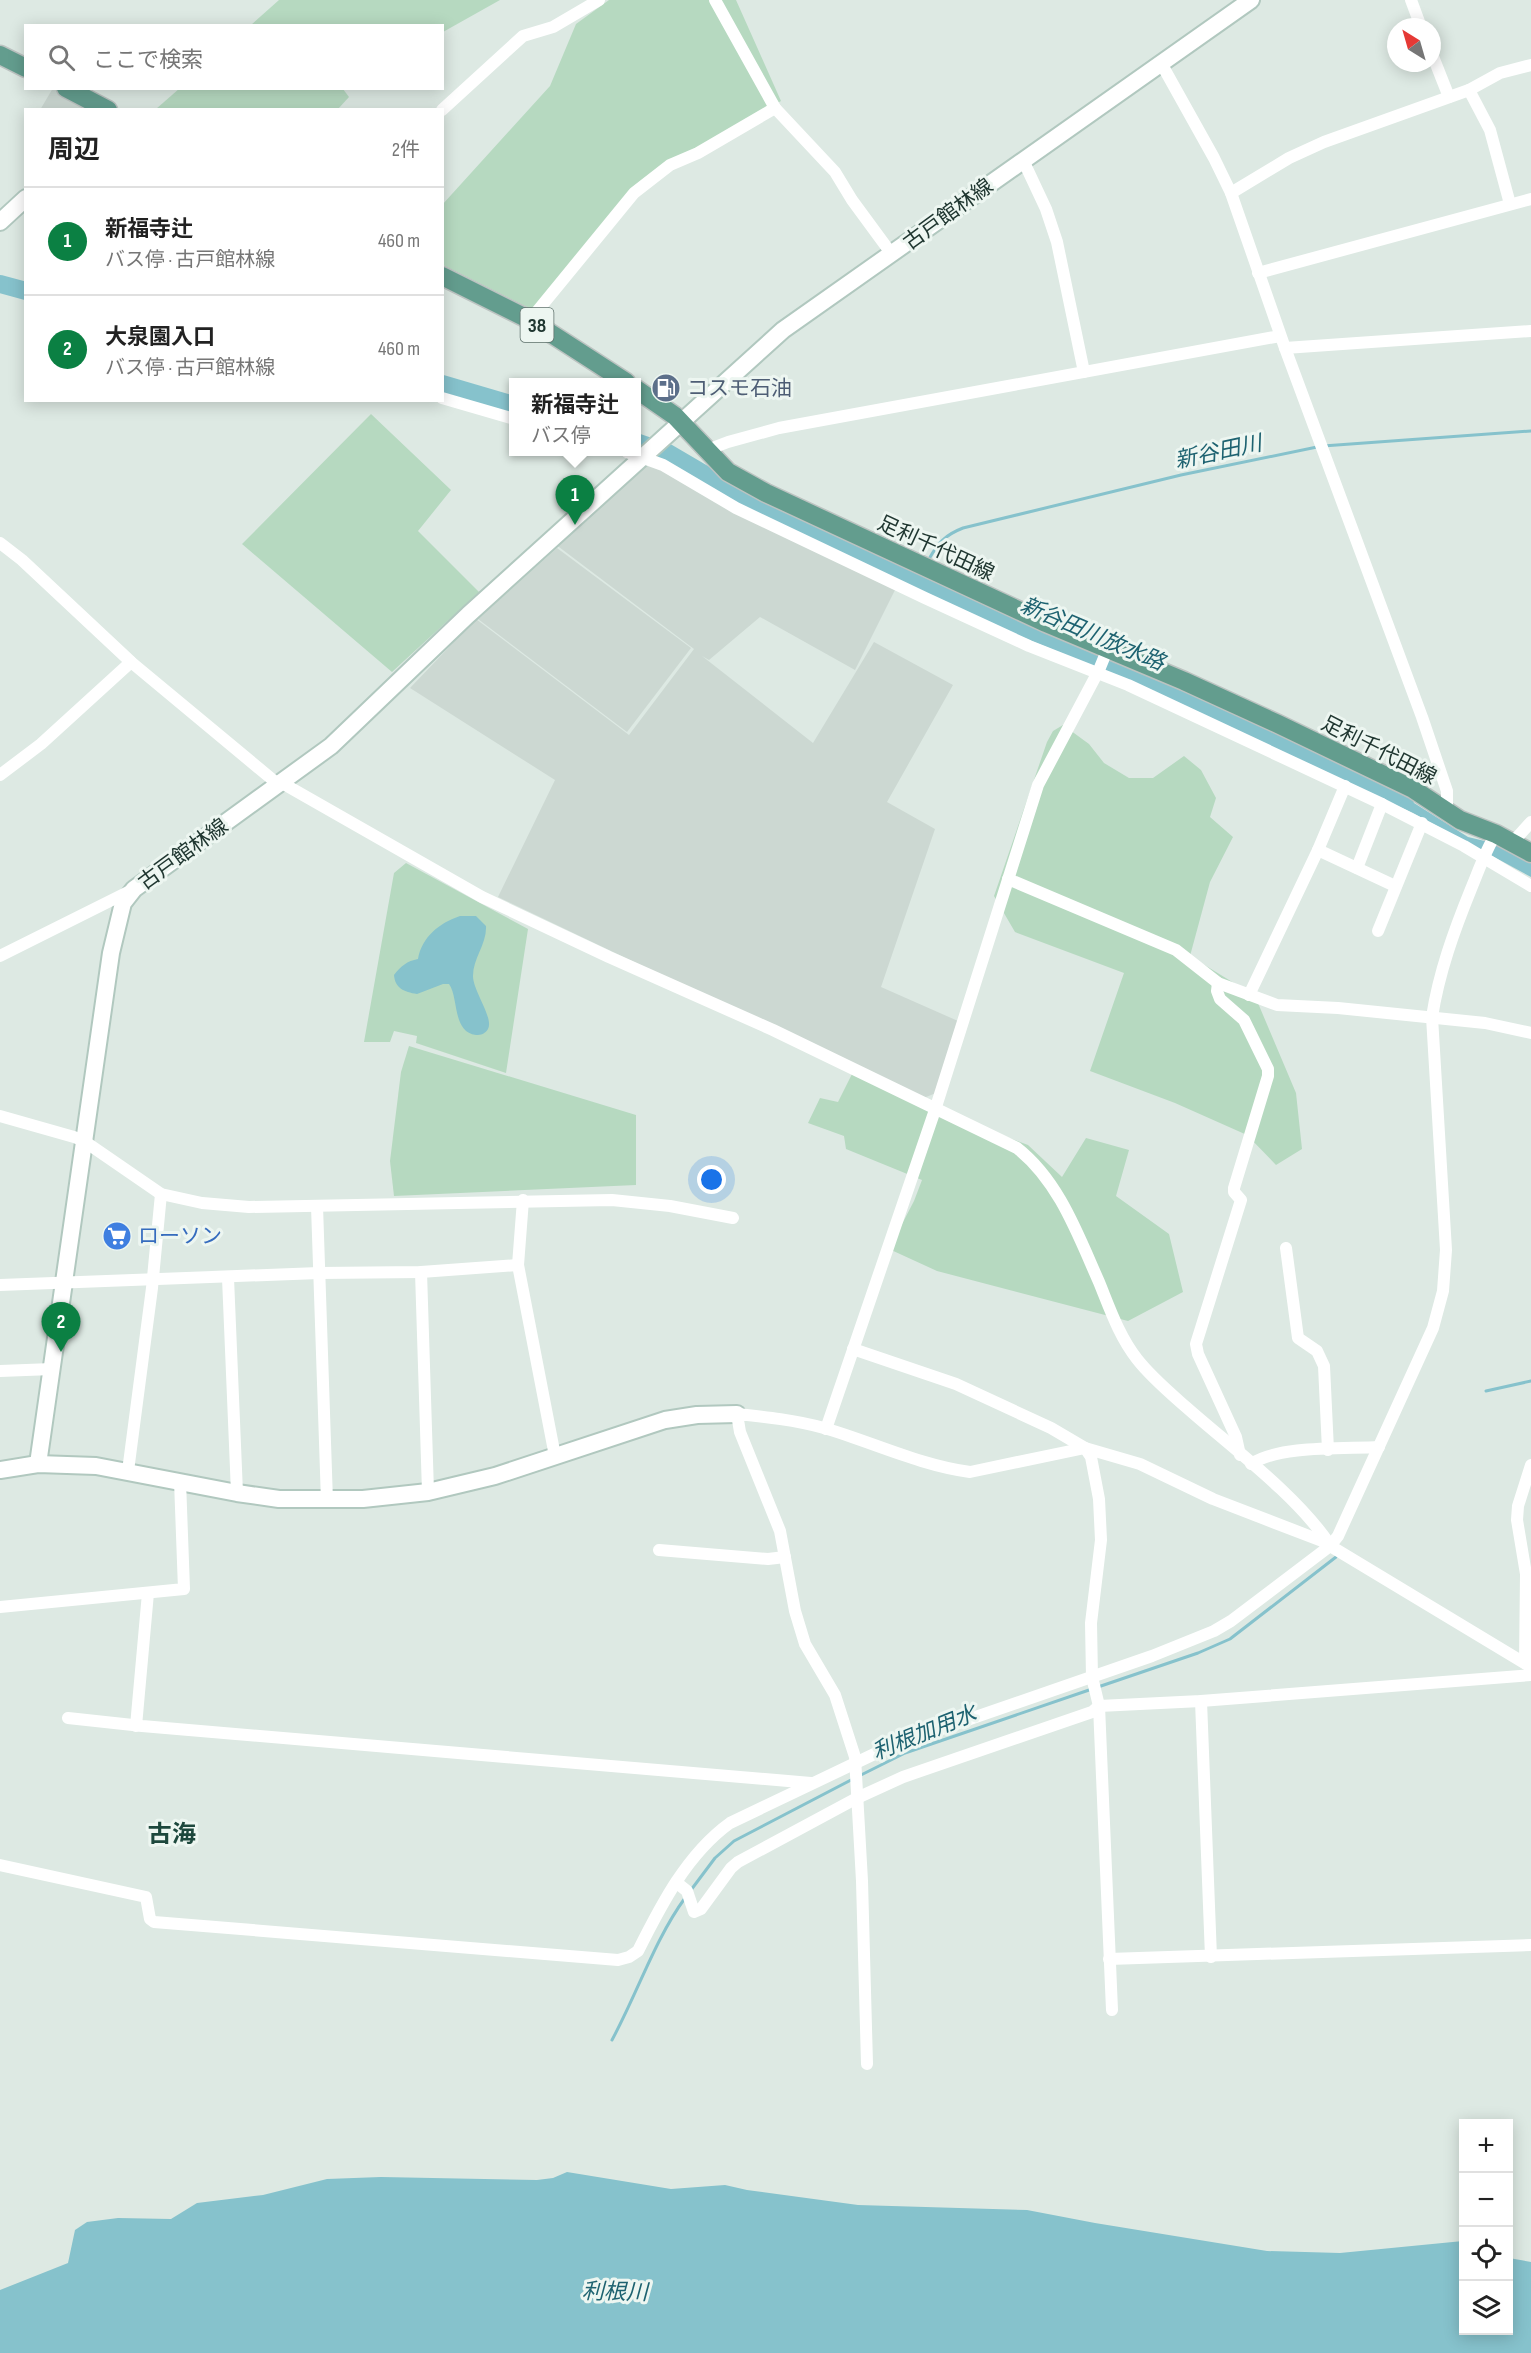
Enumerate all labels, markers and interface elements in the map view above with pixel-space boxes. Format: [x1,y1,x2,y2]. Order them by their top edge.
north arrow [1387,18,1441,72]
search box [24,24,444,90]
icon: search [45,41,78,74]
text: ここで検索 [93,47,203,74]
text: 周辺 [48,135,100,166]
text: 2件 [392,138,420,162]
street label: 古戸館林線 [898,173,998,255]
text: 新福寺辻 [105,216,193,243]
text: 1 [64,229,71,253]
text: 460 m [378,229,420,253]
text: バス停 · 古戸館林線 [105,248,275,272]
road number: 38 [520,308,554,342]
text: 大泉園入口 [105,324,215,351]
text: 2 [63,337,72,361]
text: 460 m [378,337,420,361]
text: バス停 · 古戸館林線 [105,356,275,380]
fuel station icon: コスモ石油 [650,372,682,404]
place label: コスモ石油 [687,376,792,401]
popup [509,378,641,456]
text: 新福寺辻 [531,392,619,419]
text: バス停 [531,424,591,448]
water label: 新谷田川 [1172,430,1266,475]
pin: 1 [556,476,594,525]
street label: 足利千代田線 [873,510,998,586]
water label: 新谷田川放水路 [1016,592,1170,678]
street label: 足利千代田線 [1317,711,1441,790]
street label: 古戸館林線 [133,813,233,895]
your location [697,1165,726,1194]
supermarket icon: ローソン [101,1220,133,1252]
place label: ローソン [138,1224,222,1249]
pin: 2 [42,1302,80,1352]
water label: 利根加用水 [869,1700,982,1767]
district label: 古海 [148,1820,196,1849]
map controls [1459,2119,1513,2335]
button: + [1459,2119,1513,2173]
button: − [1459,2173,1513,2227]
button: locate [1459,2227,1513,2281]
water label: 利根川 [582,2278,650,2307]
button: layers [1459,2281,1513,2335]

